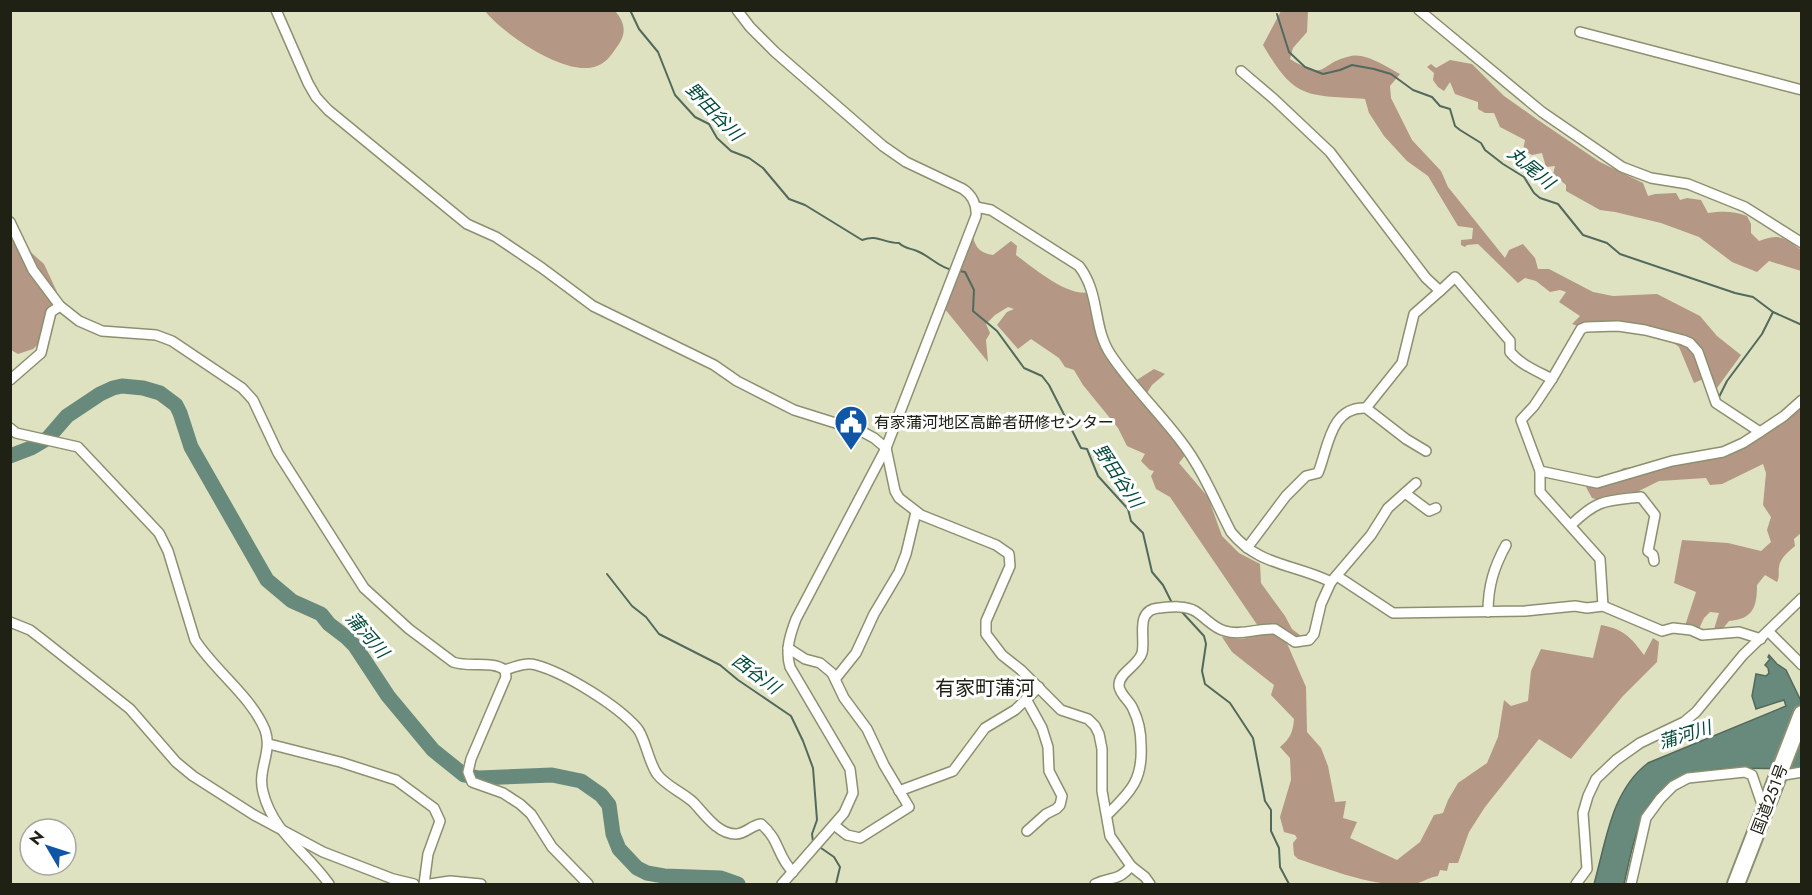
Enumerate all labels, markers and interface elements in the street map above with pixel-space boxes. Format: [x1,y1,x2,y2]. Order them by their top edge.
water label: 野田谷川 [680,77,750,148]
water label: 丸尾川 [1502,141,1562,197]
public building icon: 有家蒲河地区高齢者研修センター [833,404,869,451]
place label: 有家蒲河地区高齢者研修センター [874,411,1114,434]
water label: 野田谷川 [1087,439,1150,515]
water label: 蒲河川 [339,606,396,665]
water label: 西谷川 [727,648,787,702]
district label: 有家町蒲河 [935,674,1035,703]
water label: 蒲河川 [1655,714,1717,755]
street label: 国道251号 [1746,761,1793,838]
north arrow [18,817,78,877]
text: N [24,826,50,850]

